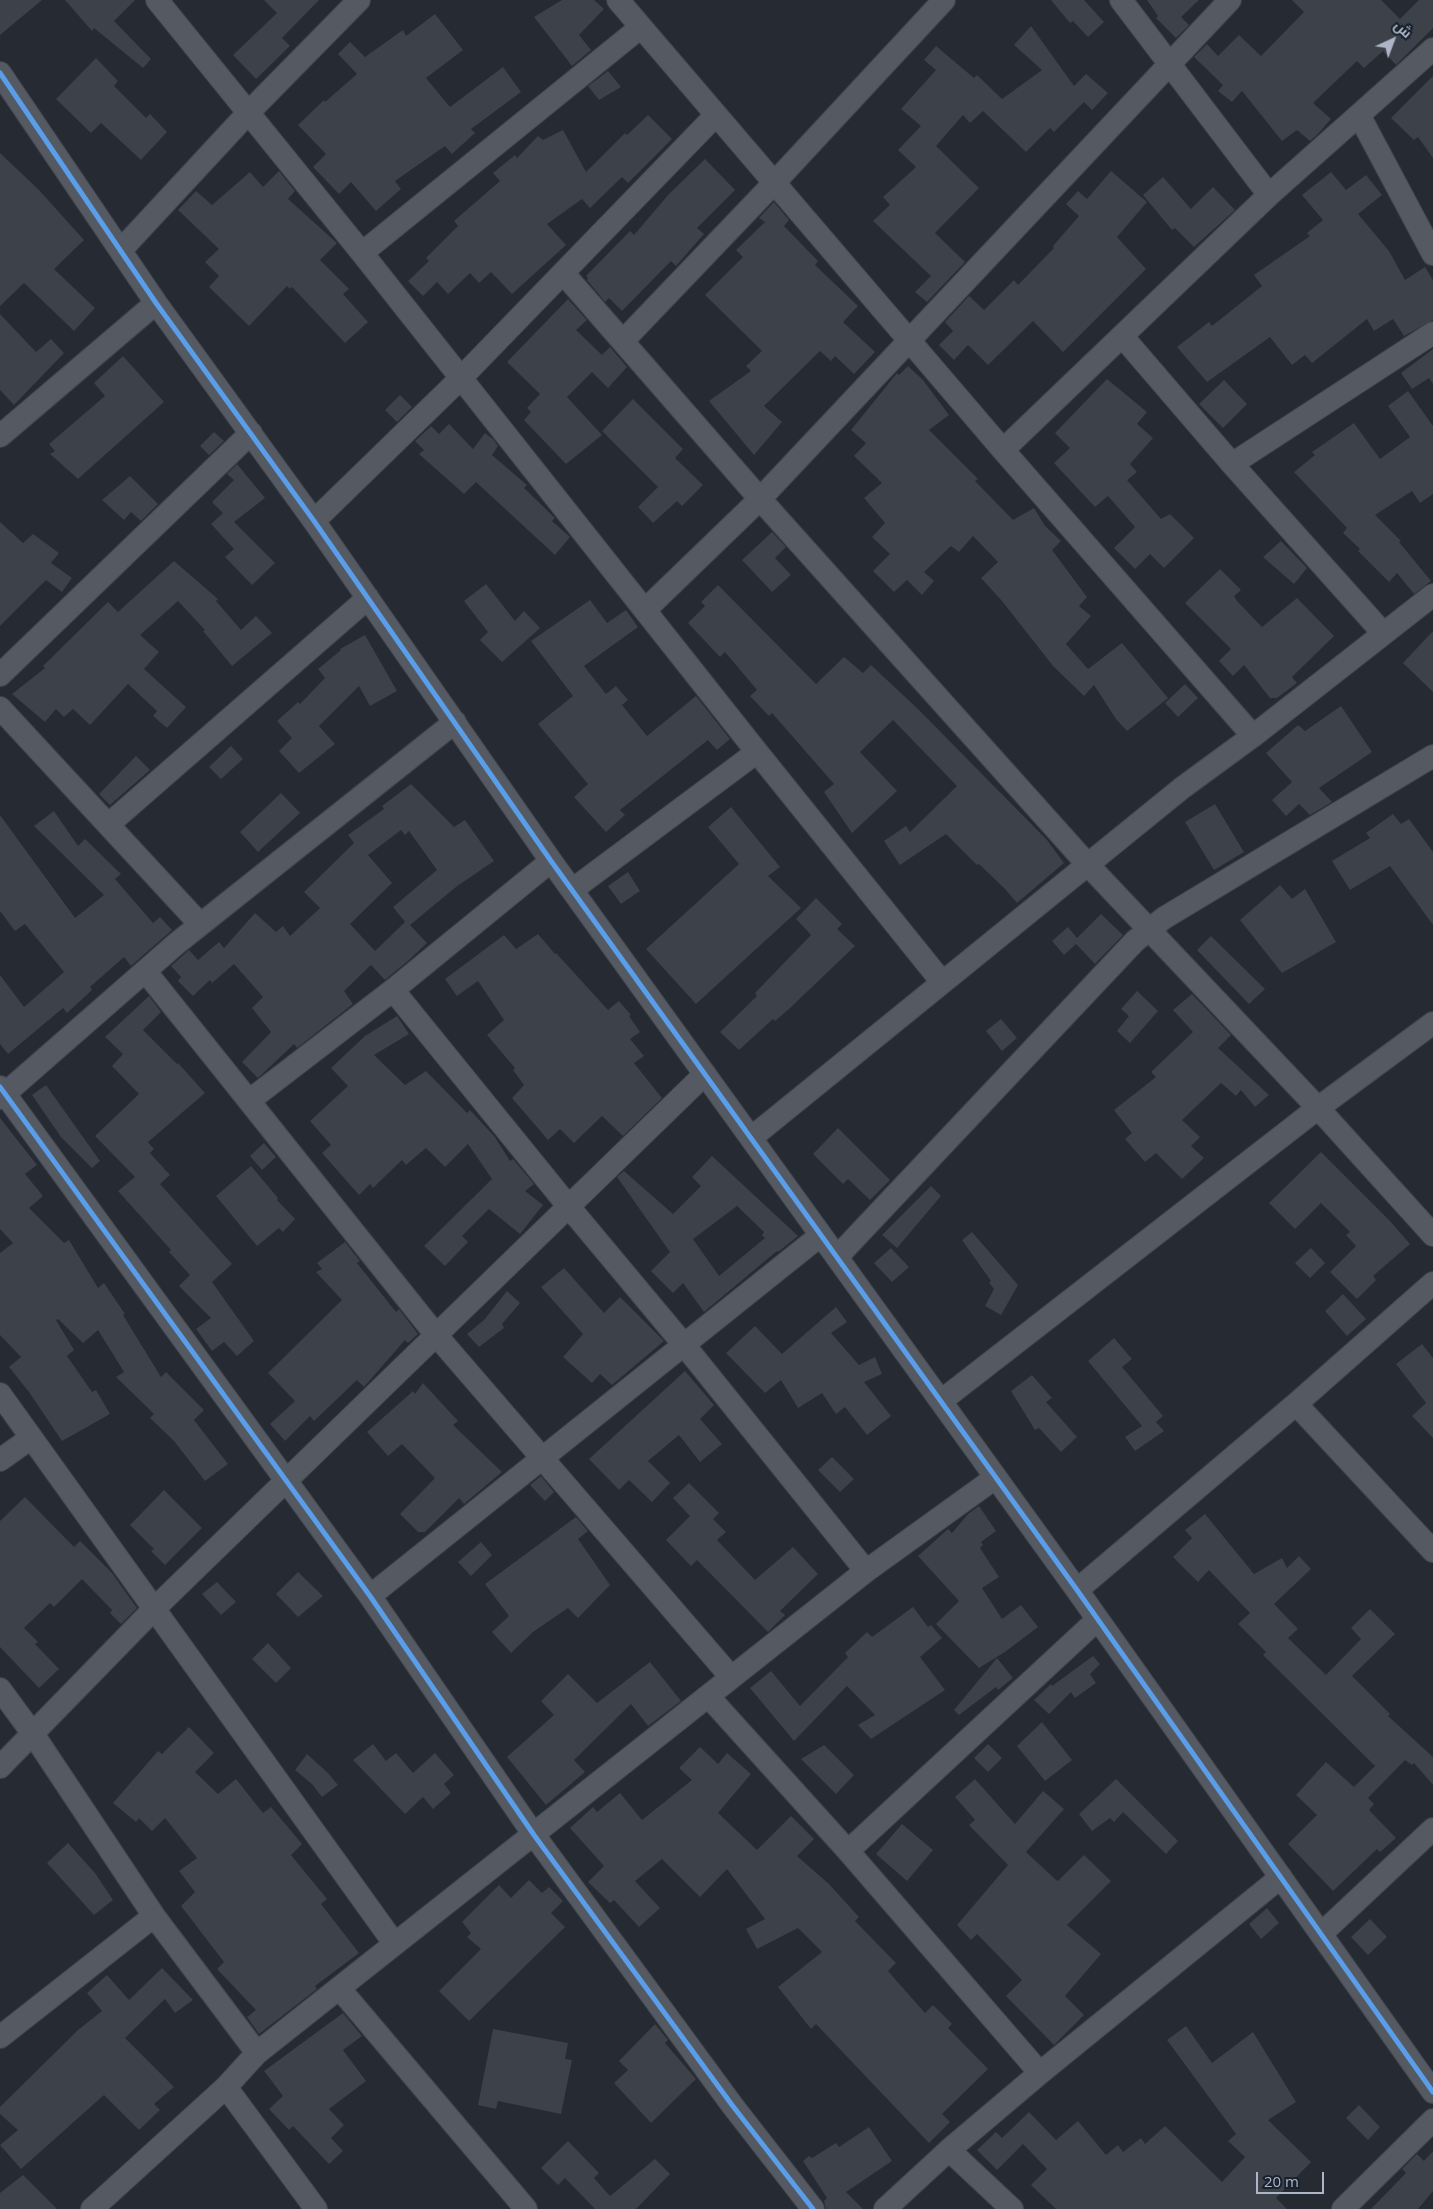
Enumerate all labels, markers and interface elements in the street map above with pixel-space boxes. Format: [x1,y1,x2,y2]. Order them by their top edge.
north arrow [1368,15,1418,65]
text: ش [1391,16,1417,42]
scale bar [1258,2162,1326,2194]
text: 20 m [1264,2171,1299,2191]

